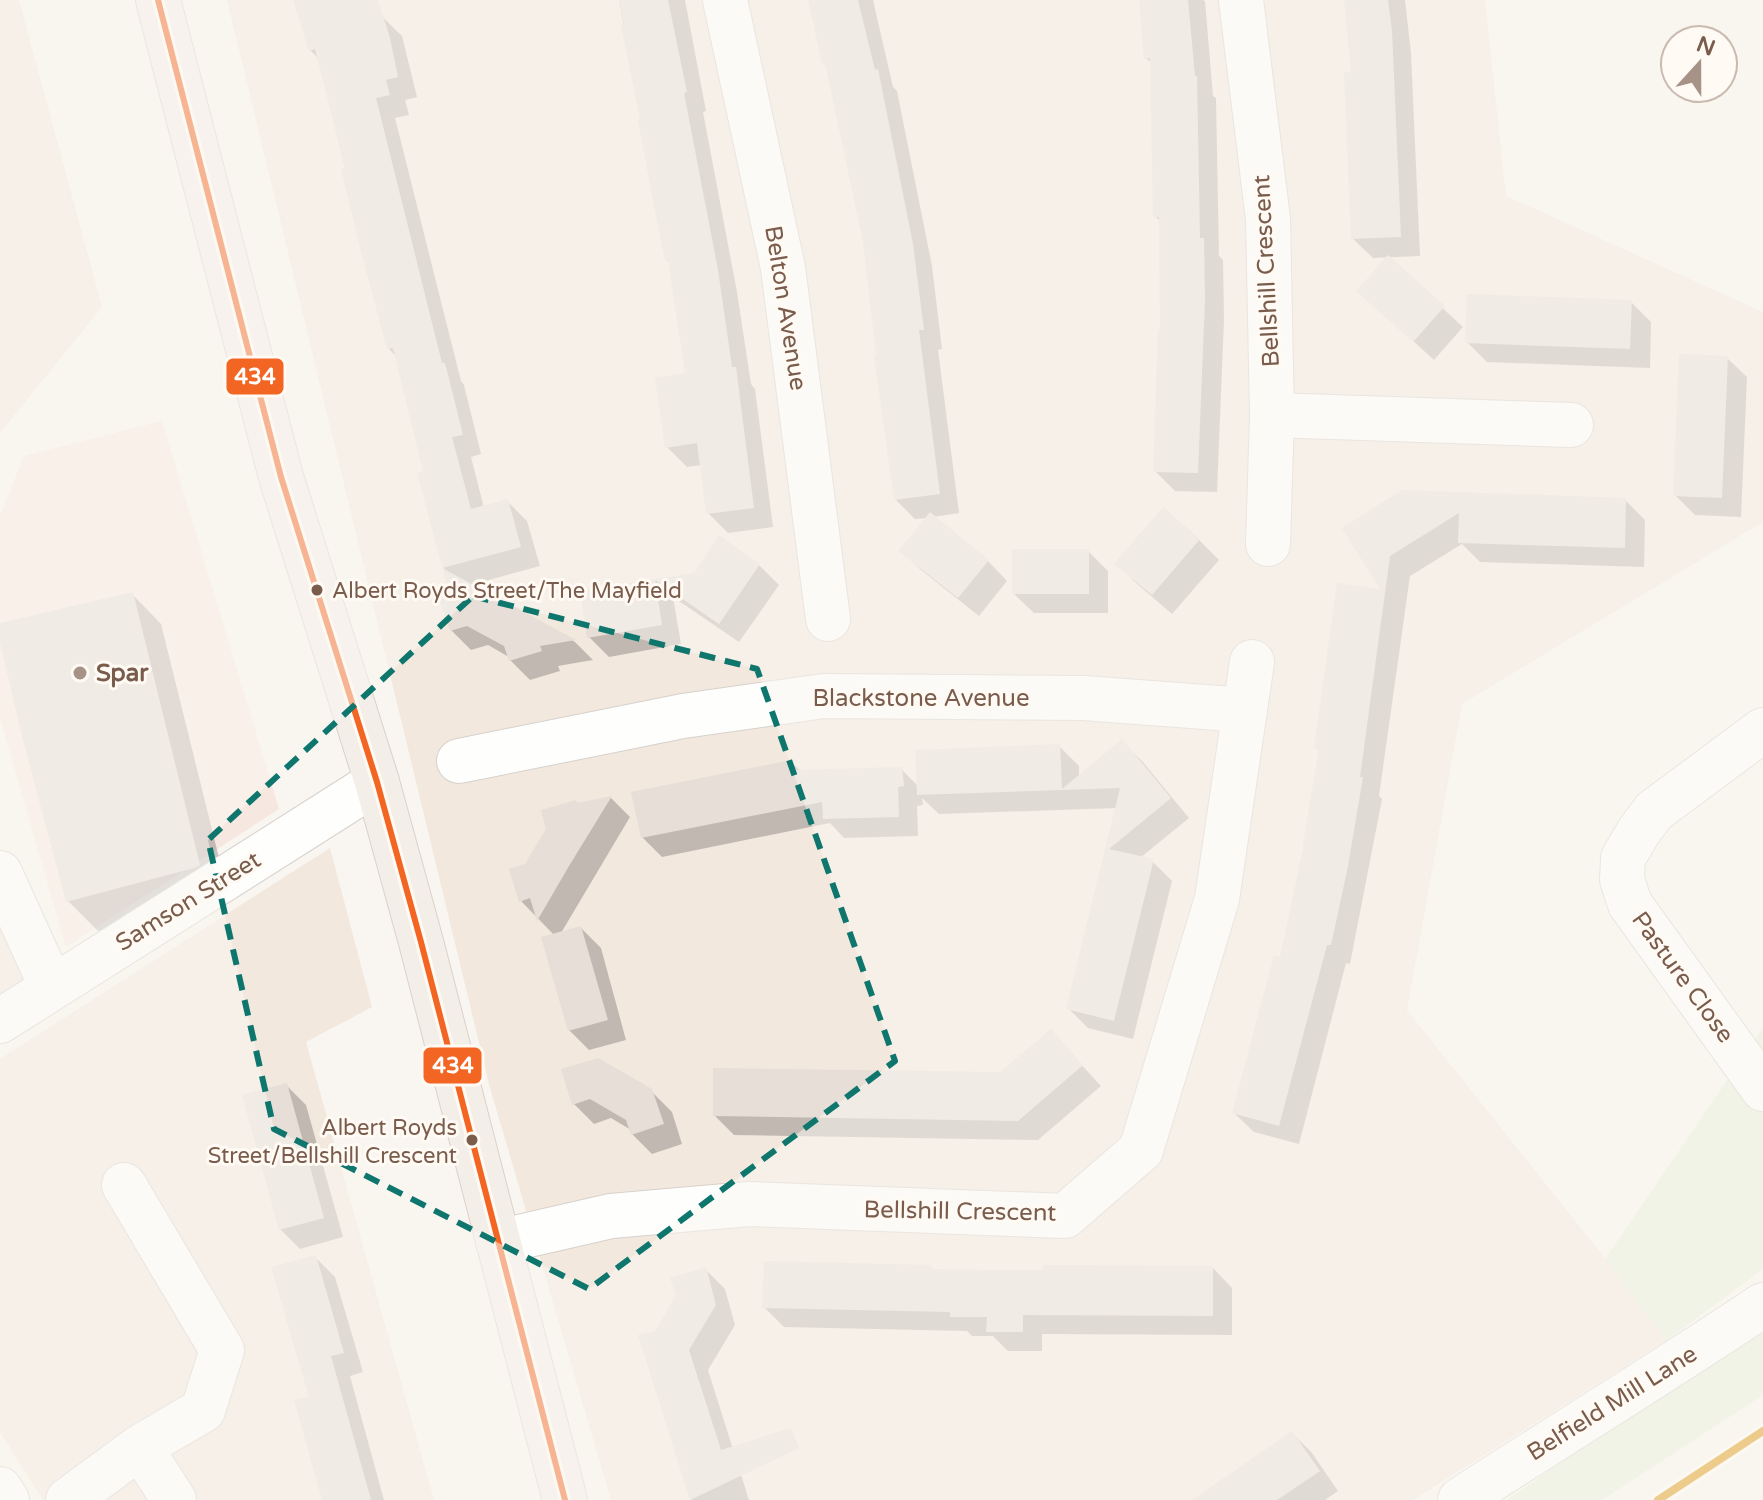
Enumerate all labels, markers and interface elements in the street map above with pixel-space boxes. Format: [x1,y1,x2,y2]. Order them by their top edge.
north arrow [1659,24,1739,104]
text: N [1693,31,1719,62]
street label: Bellshill Crescent [1247,174,1286,368]
street label: Belton Avenue [758,224,813,393]
line badge: 434 [225,357,285,396]
text: 434 [234,364,276,390]
place label: Albert Royds Street/The Mayfield [332,578,682,604]
marker: Albert Royds Street/The Mayfield [309,582,325,598]
place label: Spar [96,659,149,688]
marker: Spar [71,664,89,682]
street label: Blackstone Avenue [812,684,1030,713]
street label: Samson Street [110,845,266,958]
street label: Pasture Close [1625,906,1740,1049]
line badge: 434 [422,1046,483,1085]
text: 434 [432,1053,474,1079]
place label: Albert Royds Street/Bellshill Crescent [208,1115,457,1169]
marker: Albert Royds Street/Bellshill Crescent [464,1132,480,1148]
street label: Bellshill Crescent [863,1195,1057,1228]
street label: Belfield Mill Lane [1522,1339,1703,1467]

